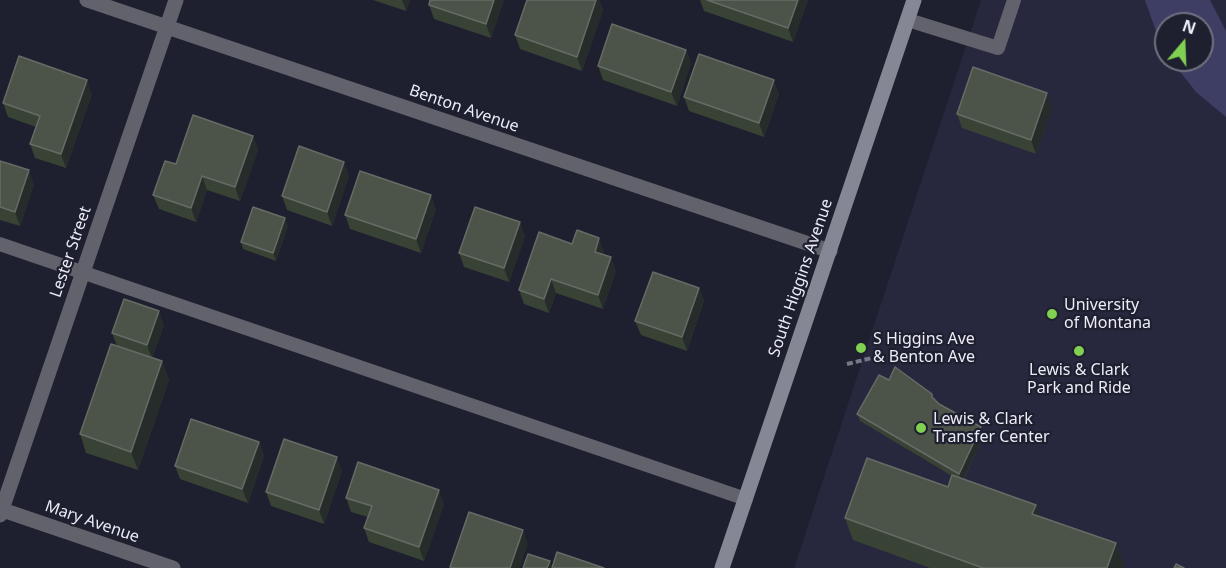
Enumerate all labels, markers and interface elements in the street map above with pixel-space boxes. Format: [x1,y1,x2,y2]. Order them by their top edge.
north arrow [1154,12,1214,72]
text: N [1179,14,1199,39]
street label: Benton Avenue [407,81,521,137]
street label: South Higgins Avenue [765,196,837,360]
street label: Lester Street [46,204,96,300]
place label: University of Montana [1064,295,1151,333]
marker: University of Montana [1045,307,1059,321]
place label: S Higgins Ave & Benton Ave [873,329,975,367]
marker: S Higgins Ave & Benton Ave [854,341,868,355]
marker: Lewis & Clark Park and Ride [1072,344,1086,358]
place label: Lewis & Clark Park and Ride [1027,360,1131,398]
place label: Lewis & Clark Transfer Center [933,409,1050,447]
marker: Lewis & Clark Transfer Center [914,421,928,435]
street label: Mary Avenue [42,497,142,547]

